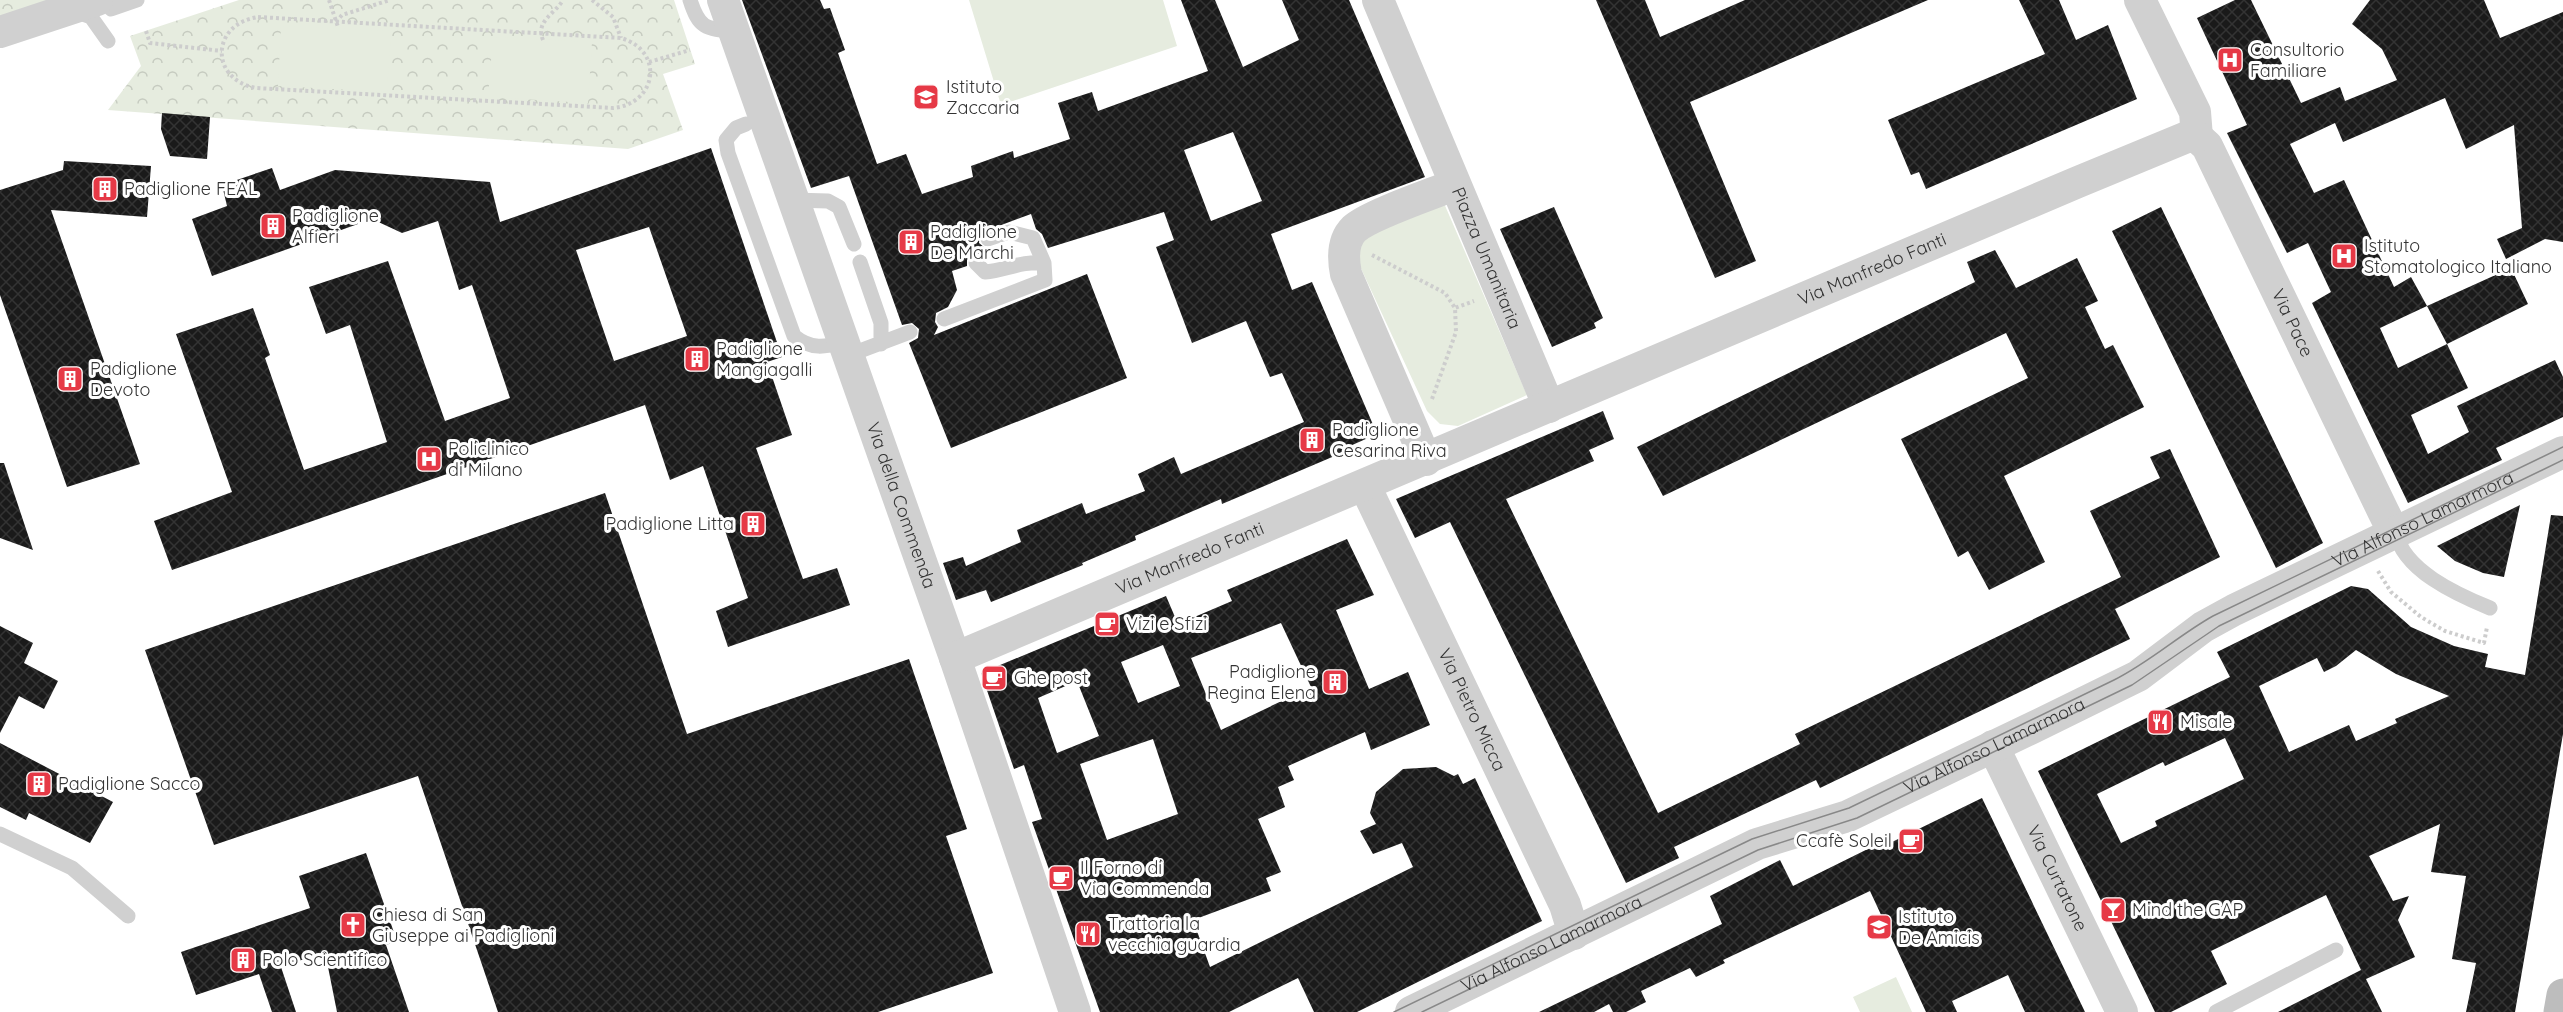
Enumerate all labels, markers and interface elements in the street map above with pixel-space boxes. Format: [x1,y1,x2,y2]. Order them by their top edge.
place label: Consultorio Familiare [2250,38,2344,82]
hospital icon: Consultorio Familiare [2215,45,2245,75]
place label: Istituto Zaccaria [946,75,1020,119]
school or university icon: Istituto Zaccaria [911,82,941,112]
building icon: Padiglione FEAL [90,174,120,204]
place label: Padiglione FEAL [124,177,258,200]
street label: Piazza Umanitaria [1447,184,1527,332]
place label: Padiglione Alfieri [292,204,379,248]
building icon: Padiglione Alfieri [258,211,288,241]
place label: Padiglione De Marchi [930,220,1017,264]
building icon: Padiglione De Marchi [896,227,926,257]
street label: Via Manfredo Fanti [1794,227,1949,310]
place label: Istituto Stomatologico Italiano [2364,234,2552,278]
hospital icon: Istituto Stomatologico Italiano [2329,241,2359,271]
street label: Via Pace [2267,285,2319,361]
place label: Padiglione Mangiagalli [716,337,812,381]
building icon: Padiglione Mangiagalli [682,344,712,374]
place label: Padiglione Devoto [90,357,177,401]
building icon: Padiglione Devoto [55,364,85,394]
place label: Padiglione Cesarina Riva [1332,418,1447,462]
street label: Via della Commenda [862,419,942,592]
building icon: Padiglione Cesarina Riva [1297,425,1327,455]
place label: Policlinico di Milano [448,437,529,481]
hospital icon: Policlinico di Milano [414,444,444,474]
street label: Via Alfonso Lamarmora [2328,466,2517,572]
building icon: Padiglione Litta [738,509,768,539]
place label: Padiglione Litta [606,512,734,535]
street label: Via Manfredo Fanti [1112,516,1267,600]
cafe icon: Vizi e Sfizi [1092,609,1122,639]
place label: Vizi e Sfizi [1126,612,1207,635]
street label: Via Pietro Micca [1433,645,1511,775]
place label: Padiglione Regina Elena [1207,660,1316,704]
cafe icon: Ghe post [979,663,1009,693]
place label: Ghe post [1014,666,1088,689]
building icon: Padiglione Regina Elena [1320,667,1350,697]
street label: Via Alfonso Lamarmora [1900,692,2088,799]
restaurant icon: Misale [2145,707,2175,737]
place label: Misale [2180,710,2232,733]
building icon: Padiglione Sacco [24,769,54,799]
place label: Padiglione Sacco [58,772,200,795]
street label: Via Curtatone [2022,821,2093,935]
cafe icon: Ccafè Soleil [1896,826,1926,856]
place label: Ccafè Soleil [1796,829,1892,852]
place label: Il Forno di Via Commenda [1080,856,1210,900]
cafe icon: Il Forno di Via Commenda [1046,863,1076,893]
street label: Via Alfonso Lamarmora [1457,890,1645,997]
bar icon: Mind the GAP [2098,895,2128,925]
place label: Mind the GAP [2132,898,2243,921]
place label: Chiesa di San Giuseppe ai Padiglioni [372,903,554,947]
place label: Istituto De Amicis [1898,905,1980,949]
church icon: Chiesa di San Giuseppe ai Padiglioni [338,910,368,940]
place label: Trattoria la vecchia guardia [1108,912,1241,956]
school or university icon: Istituto De Amicis [1864,912,1894,942]
restaurant icon: Trattoria la vecchia guardia [1073,919,1103,949]
building icon: Polo Scientifico [228,945,258,975]
place label: Polo Scientifico [262,948,388,971]

